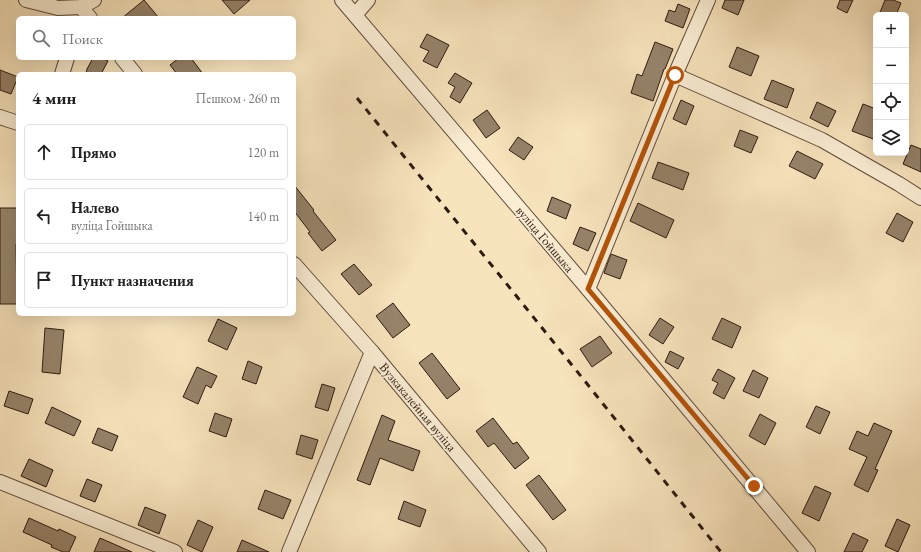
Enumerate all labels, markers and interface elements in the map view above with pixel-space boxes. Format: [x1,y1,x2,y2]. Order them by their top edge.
map controls [873,12,909,156]
button: + [873,12,909,48]
search box [16,16,296,60]
icon: search [30,27,52,49]
text: Поиск [62,29,103,48]
button: − [873,48,909,84]
route start [666,66,684,84]
button: locate [873,84,909,120]
text: 4 мин [32,87,76,109]
text: Пешком · 260 m [196,90,280,107]
button: layers [873,120,909,156]
icon: ahead [33,141,55,163]
text: Прямо [71,143,116,162]
text: 120 m [248,144,279,161]
text: Налево [71,198,119,217]
street label: вуліца Гойшыка [512,202,578,276]
icon: left [33,205,55,227]
text: 140 m [248,208,279,225]
text: вуліца Гойшыка [71,217,153,234]
icon: arrive [33,269,55,291]
text: Пункт назначения [71,271,194,290]
street label: Вузкакалейная вуліца [376,359,461,456]
route end [745,477,763,495]

